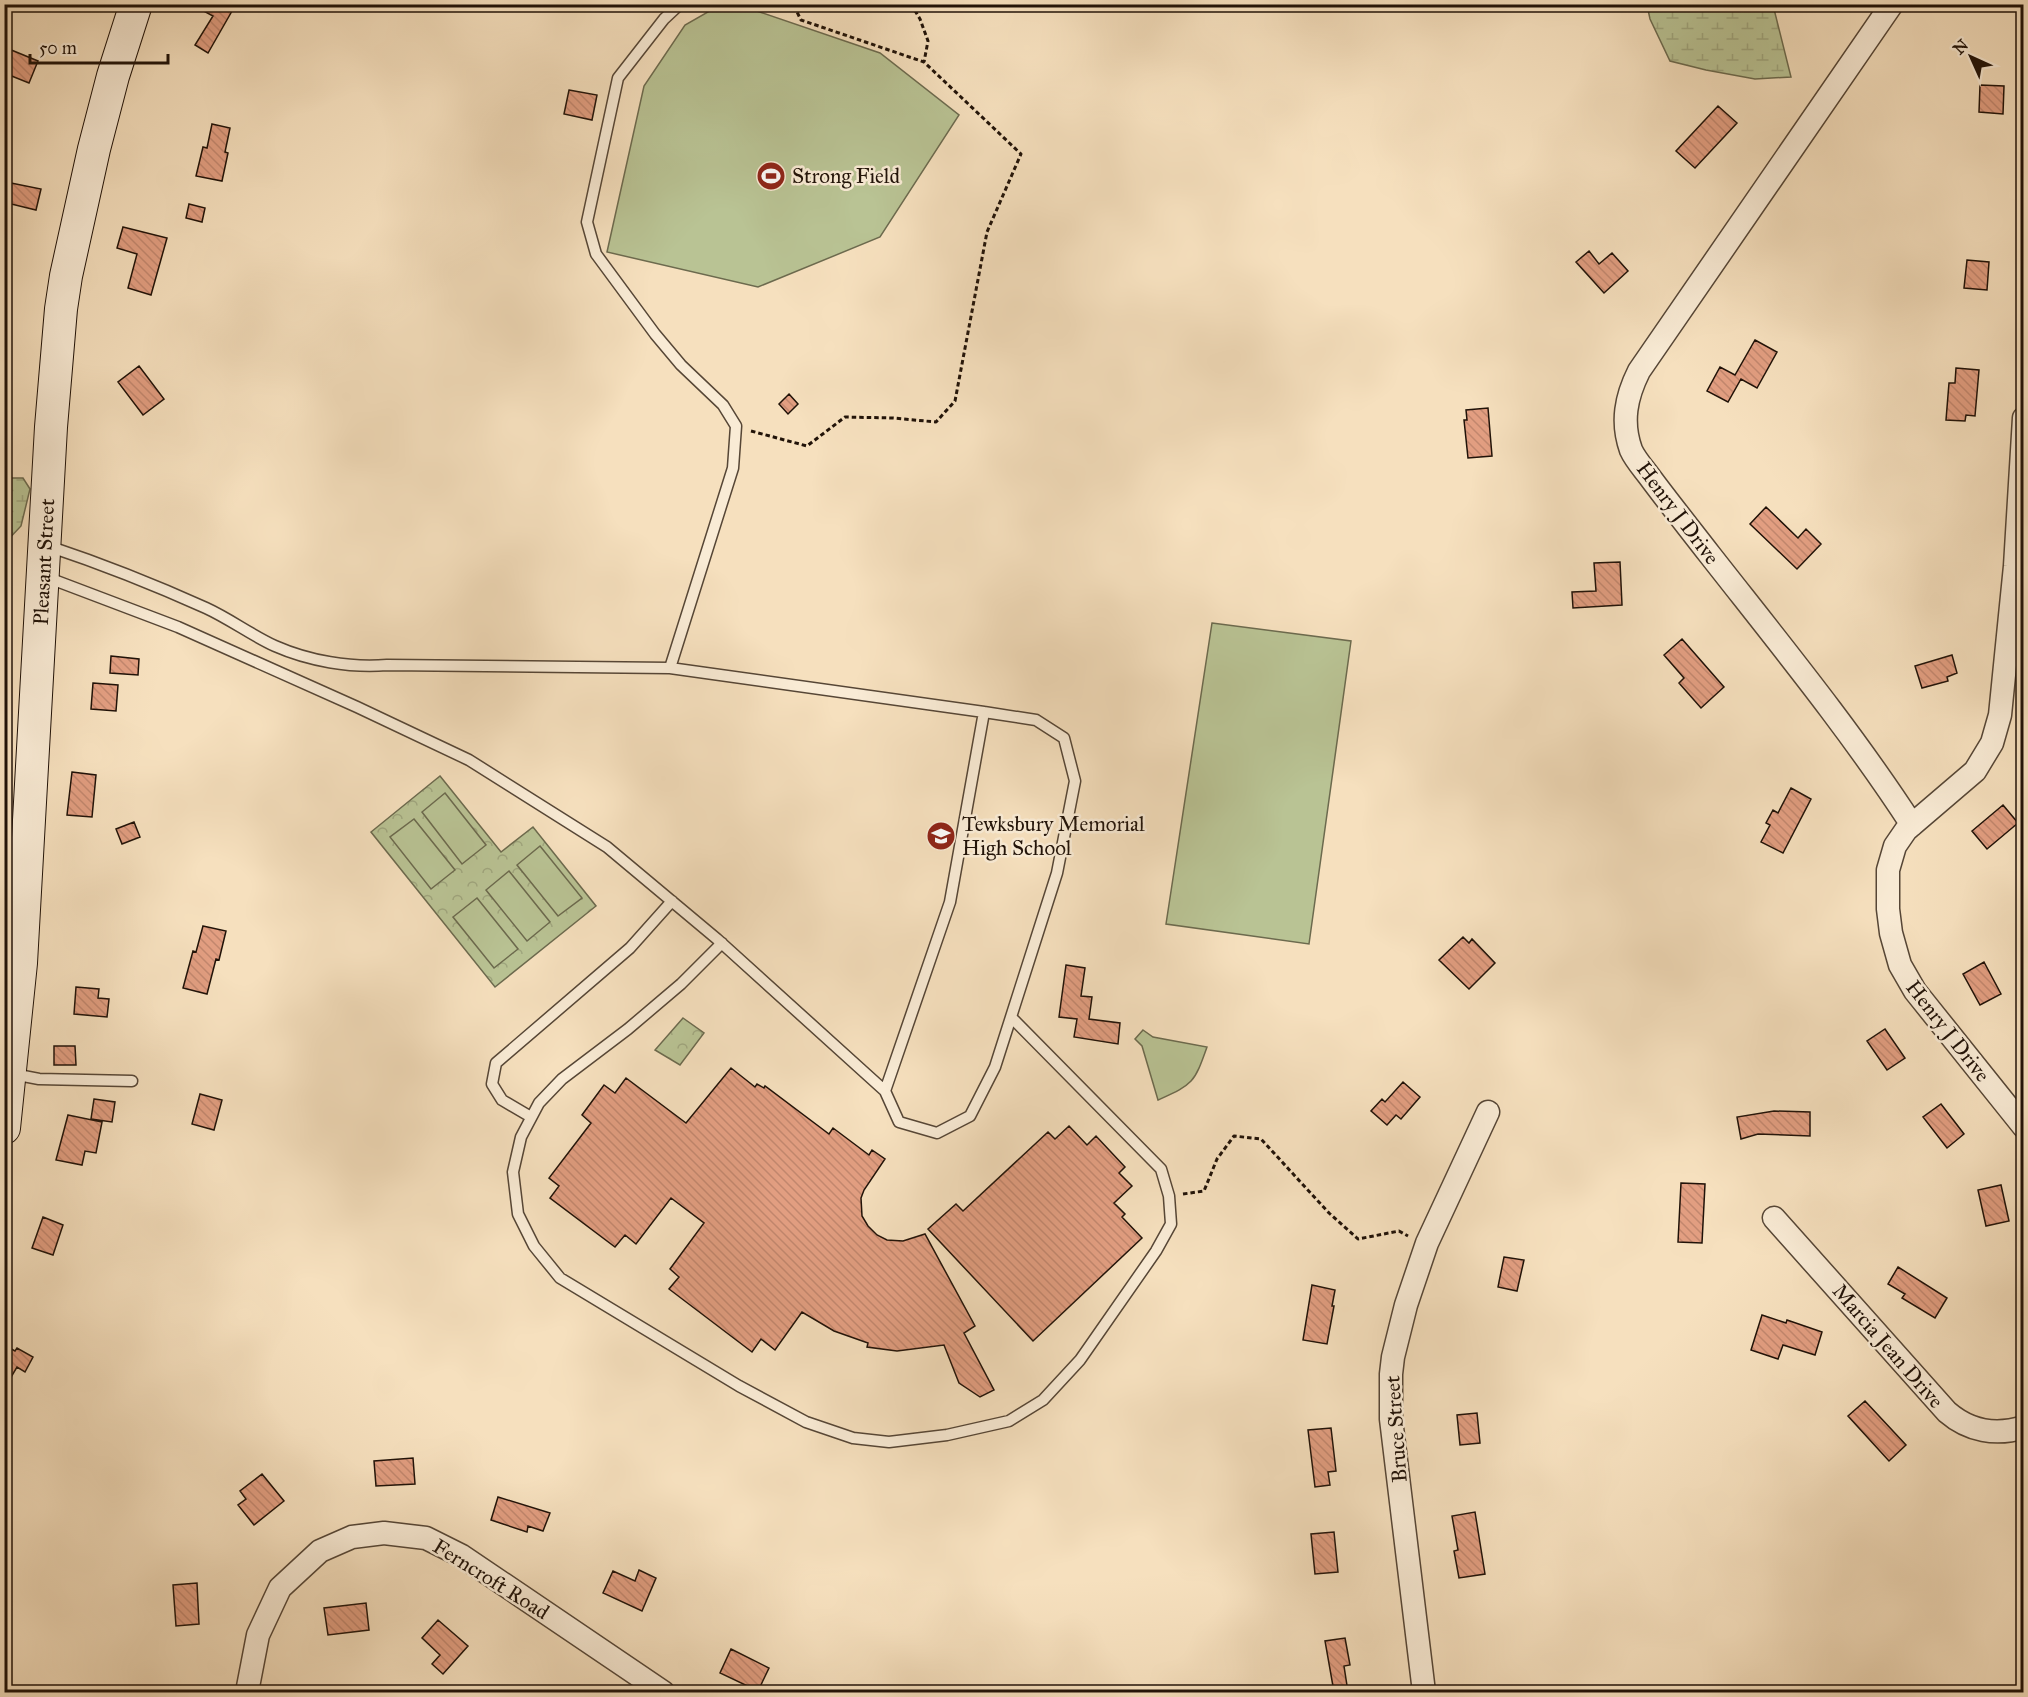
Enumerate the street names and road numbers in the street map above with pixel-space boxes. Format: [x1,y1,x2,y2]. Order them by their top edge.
street label: Henry J Drive [1631,457,1725,570]
street label: Pleasant Street [28,497,60,626]
street label: Henry J Drive [1900,975,1996,1087]
street label: Marcia Jean Drive [1827,1278,1949,1414]
street label: Bruce Street [1379,1374,1413,1483]
street label: Ferncroft Road [428,1533,554,1625]

